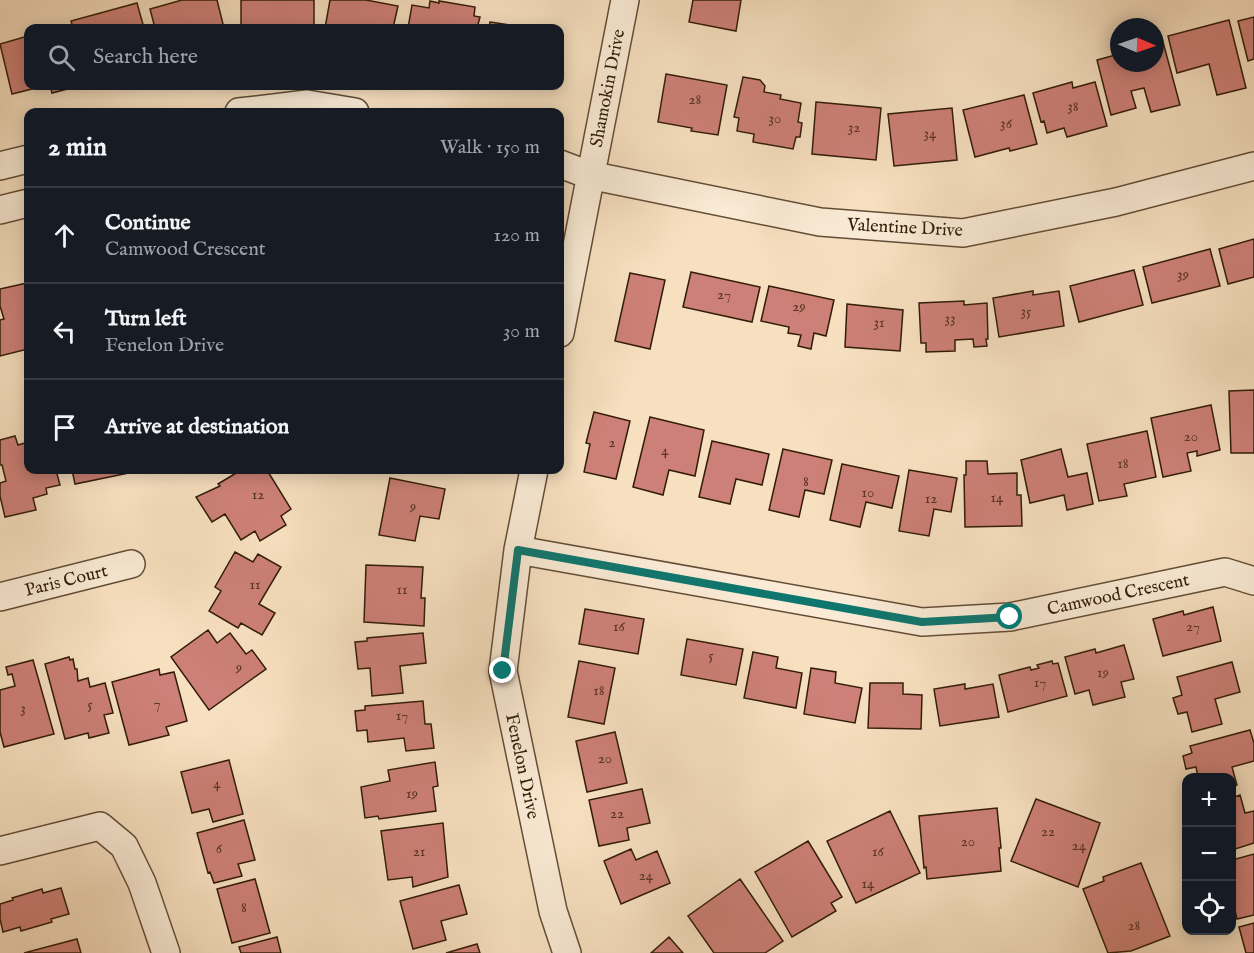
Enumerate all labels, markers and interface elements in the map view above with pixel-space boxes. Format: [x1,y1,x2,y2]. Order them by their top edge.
north arrow [1110,18,1164,72]
search box [24,24,564,90]
street label: Shamokin Drive [586,27,631,149]
icon: search [45,41,78,74]
text: Search here [93,43,198,71]
house number: 28 [689,90,702,109]
house number: 38 [1067,97,1079,116]
house number: 30 [769,109,781,128]
house number: 36 [1000,114,1013,133]
house number: 32 [848,118,860,137]
house number: 34 [924,124,937,143]
text: 2 min [48,131,107,164]
text: Walk · 150 m [440,135,540,160]
text: Continue [105,209,191,237]
street label: Valentine Drive [846,214,963,243]
icon: ahead [48,219,81,252]
text: 120 m [494,223,540,248]
text: Camwood Crescent [105,237,266,262]
house number: 39 [1177,265,1189,284]
house number: 27 [717,285,731,304]
house number: 29 [792,297,806,316]
house number: 35 [1020,302,1032,321]
text: Turn left [105,305,187,333]
house number: 33 [944,309,956,328]
house number: 31 [873,313,885,332]
icon: left [48,315,81,348]
text: 30 m [503,319,540,344]
text: Fenelon Drive [105,333,224,358]
icon: arrive [48,411,81,444]
text: Arrive at destination [105,413,289,441]
house number: 20 [1184,427,1198,446]
house number: 2 [608,433,616,452]
house number: 4 [661,441,669,460]
house number: 18 [1117,454,1129,473]
house number: 8 [803,472,809,491]
house number: 10 [862,483,874,502]
house number: 12 [252,485,264,504]
house number: 14 [991,488,1004,507]
house number: 12 [925,489,937,508]
house number: 9 [409,497,416,516]
street label: Paris Court [23,560,110,603]
street label: Camwood Crescent [1045,569,1191,622]
house number: 11 [249,575,261,594]
house number: 11 [396,580,408,599]
route start [996,603,1022,629]
house number: 16 [613,617,626,636]
house number: 27 [1186,617,1200,636]
house number: 5 [708,646,714,665]
route end [489,657,515,683]
house number: 9 [235,658,242,677]
house number: 19 [1097,663,1109,682]
house number: 17 [1034,673,1046,692]
house number: 18 [593,681,605,700]
house number: 7 [153,694,161,713]
house number: 5 [87,695,93,714]
house number: 3 [20,699,26,718]
house number: 17 [396,706,408,725]
street label: Fenelon Drive [499,711,544,821]
house number: 20 [598,749,612,768]
map controls [1182,773,1236,935]
button: + [1182,773,1236,827]
house number: 4 [213,774,221,793]
house number: 19 [406,784,418,803]
house number: 22 [610,804,624,823]
house number: 22 [1041,822,1055,841]
button: − [1182,827,1236,881]
house number: 20 [961,832,975,851]
house number: 24 [1072,836,1087,855]
house number: 6 [216,839,223,858]
house number: 21 [413,842,425,861]
house number: 16 [872,842,885,861]
house number: 24 [639,866,654,885]
house number: 14 [862,874,875,893]
button: locate [1182,881,1236,935]
house number: 8 [241,898,247,917]
house number: 28 [1128,916,1141,935]

